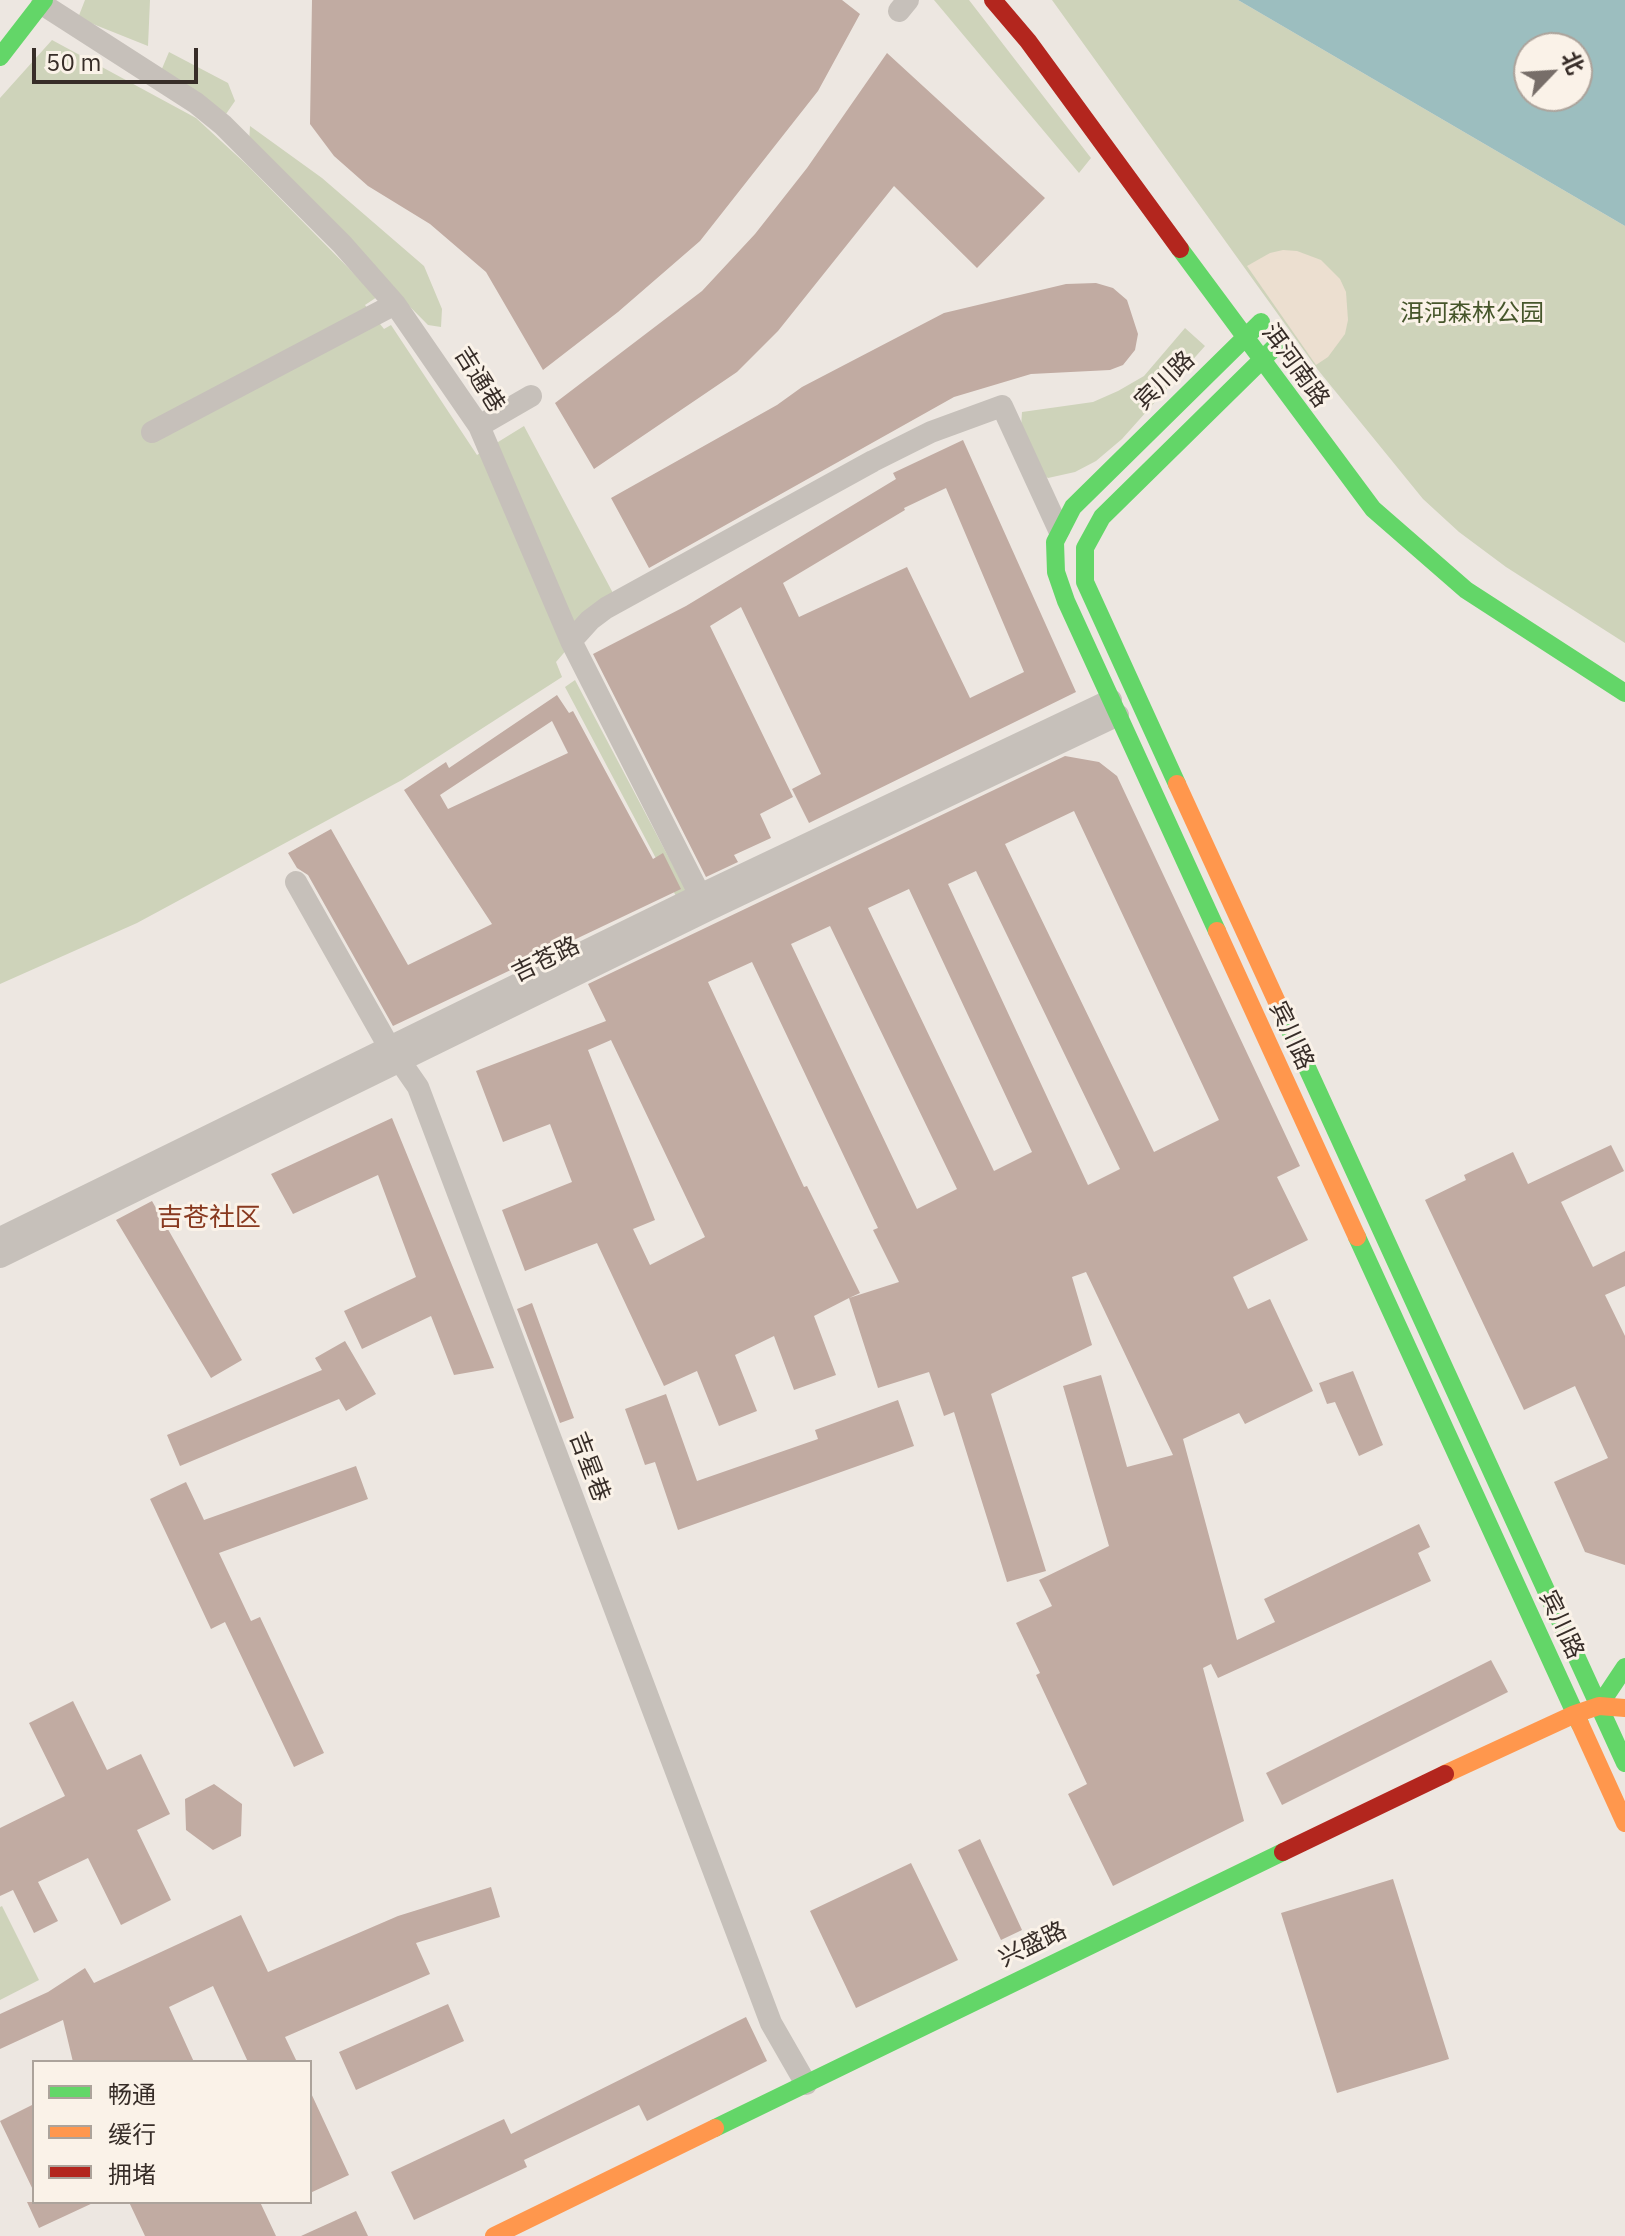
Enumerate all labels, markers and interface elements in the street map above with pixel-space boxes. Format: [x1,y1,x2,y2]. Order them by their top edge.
scale bar [36,32,202,82]
north arrow [1513,32,1593,112]
text: 50 m [46,46,101,78]
text: 北 [1556,46,1591,79]
park label: 洱河森林公园 [1400,300,1544,328]
street label: 洱河南路 [1255,319,1335,413]
street label: 吉通巷 [448,342,510,418]
street label: 宾川路 [1129,346,1201,416]
street label: 吉苍路 [507,931,585,989]
street label: 宾川路 [1263,997,1319,1075]
district label: 吉苍社区 [157,1202,261,1234]
street label: 吉星巷 [563,1428,615,1506]
street label: 宾川路 [1533,1586,1589,1664]
street label: 兴盛路 [994,1916,1072,1974]
legend [32,2060,312,2204]
text: 畅通 [108,2078,156,2110]
text: 缓行 [108,2118,156,2150]
text: 拥堵 [108,2158,156,2190]

